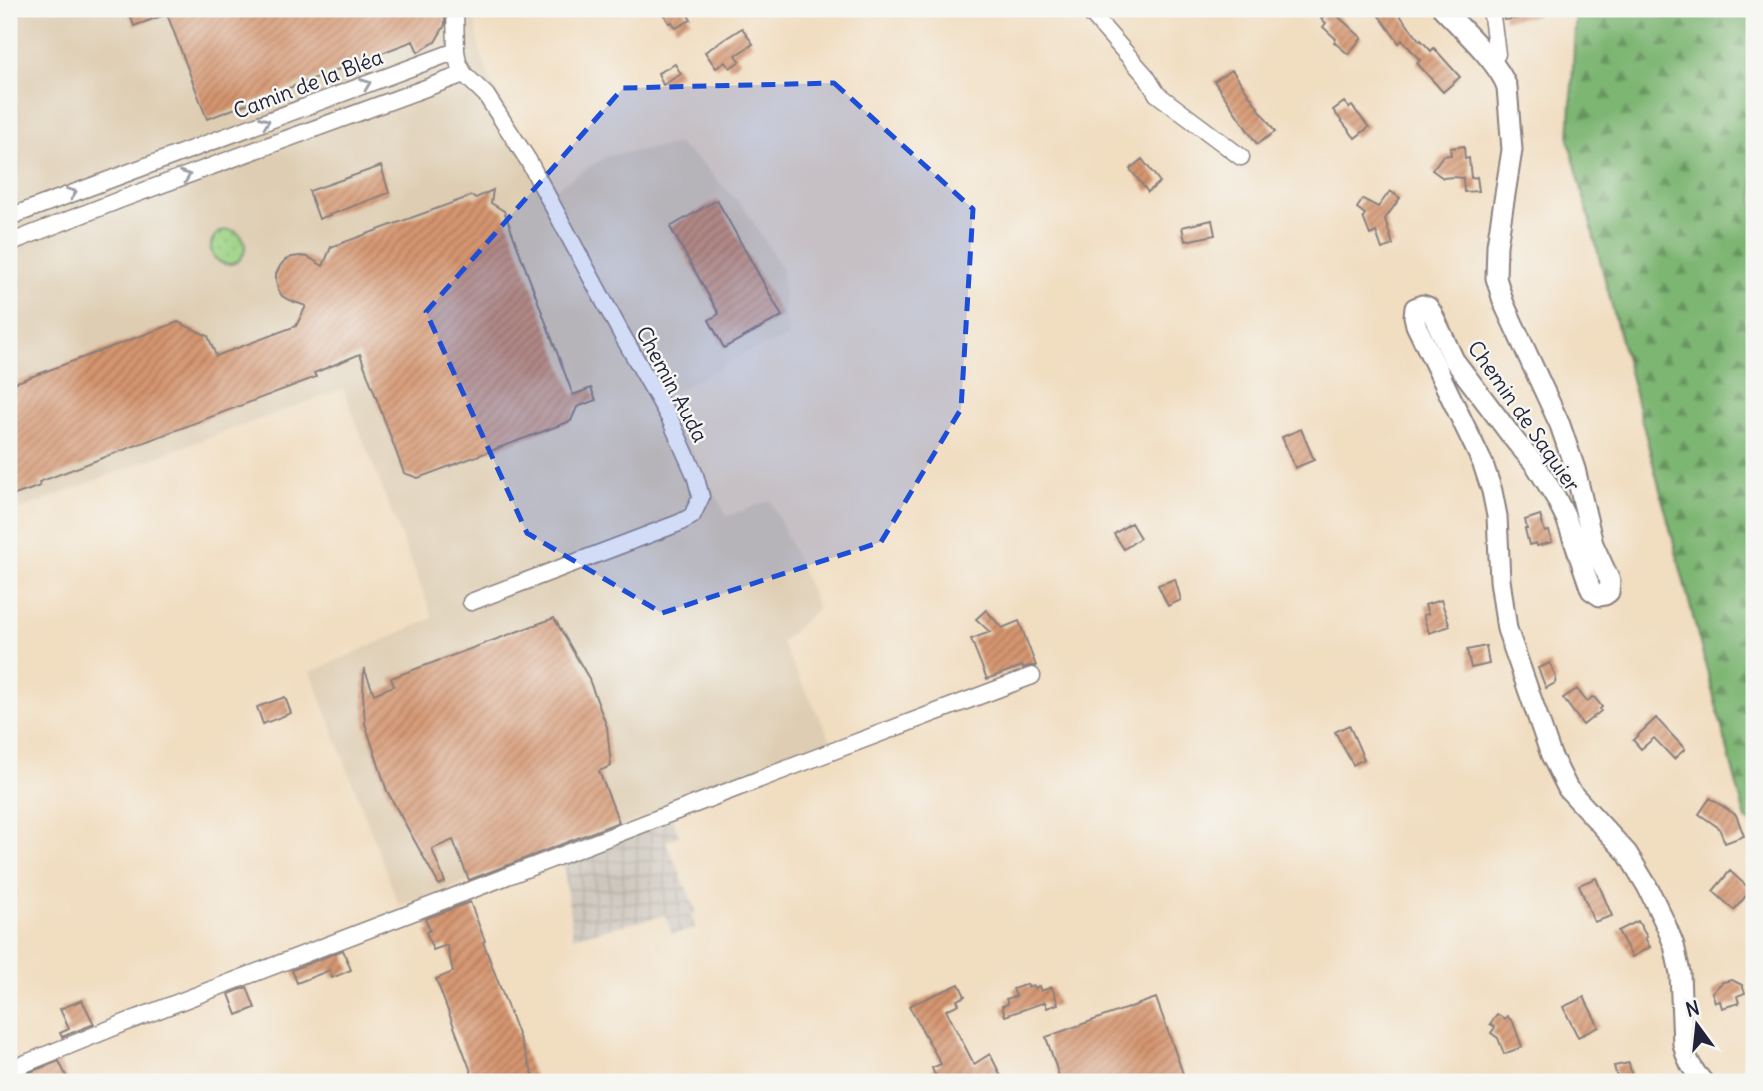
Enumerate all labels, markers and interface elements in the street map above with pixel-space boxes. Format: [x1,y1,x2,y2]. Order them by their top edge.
street label: Camin de la Bléa [229,43,387,125]
one-way arrow [360,79,372,93]
one-way arrow [259,116,271,130]
one-way arrow [179,170,192,184]
one-way arrow [65,187,77,201]
street label: Chemin Auda [630,321,714,447]
street label: Chemin de Saquier [1462,335,1586,497]
north arrow [1662,990,1732,1060]
text: N [1683,995,1702,1022]

